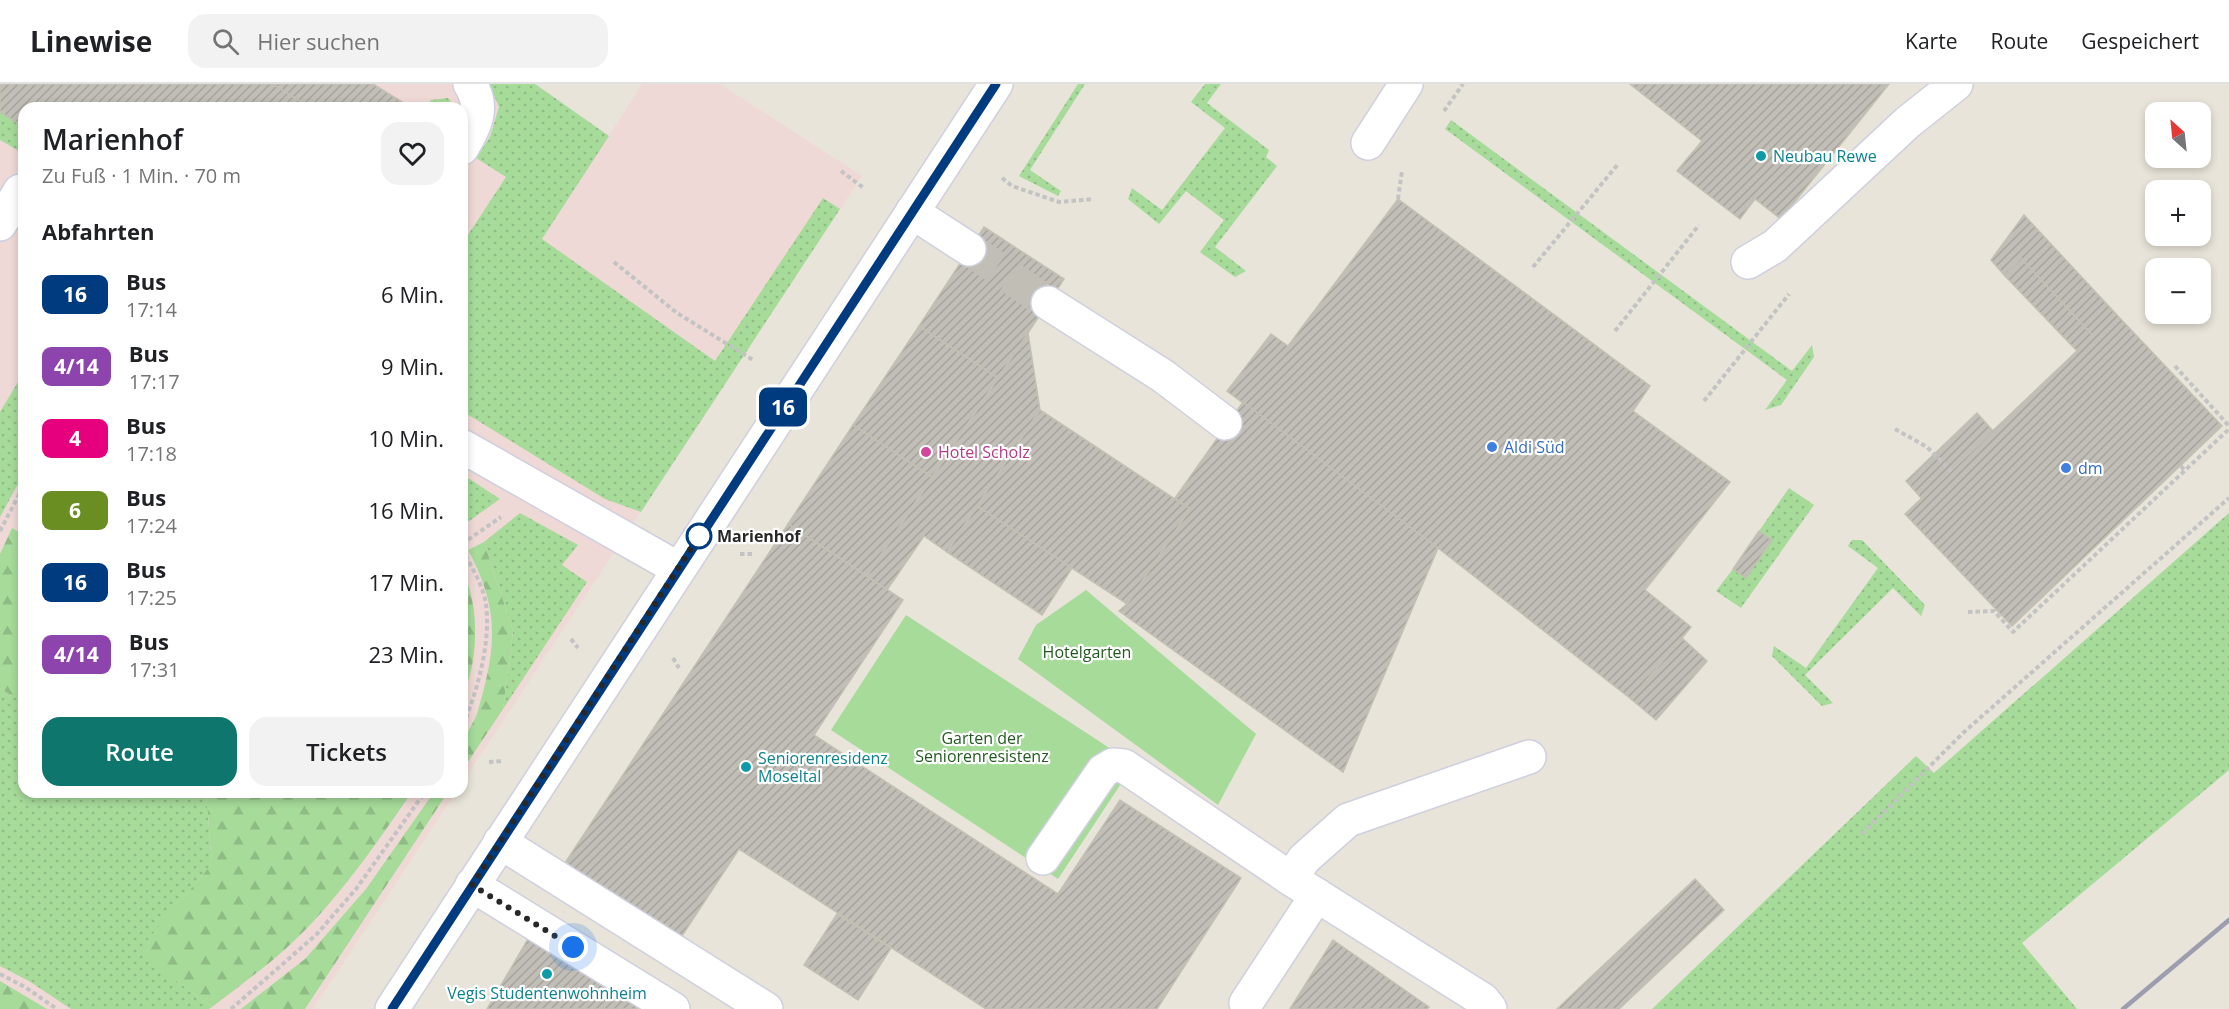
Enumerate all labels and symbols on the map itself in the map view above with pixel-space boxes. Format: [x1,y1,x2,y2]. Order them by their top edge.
north arrow [2145,102,2211,168]
place label: Neubau Rewe [1773,145,1877,167]
marker: Neubau Rewe [1754,149,1768,163]
line badge: 16 [756,388,810,426]
place label: Aldi Süd [1504,436,1565,458]
marker: Aldi Süd [1485,440,1499,454]
place label: Hotel Scholz [938,441,1030,463]
marker: Hotel Scholz [919,445,933,459]
place label: dm [2078,457,2103,479]
marker: dm [2059,461,2073,475]
marker: Marienhof [686,523,712,549]
place label: Marienhof [717,525,801,547]
park label: Hotelgarten [1043,641,1131,663]
park label: Garten der Seniorenresistenz [915,727,1049,767]
place label: Seniorenresidenz Moseltal [758,747,888,787]
marker: Seniorenresidenz Moseltal [739,760,753,774]
your location [558,932,588,962]
marker: Vegis Studentenwohnheim [540,967,554,981]
place label: Vegis Studentenwohnheim [447,982,647,1004]

